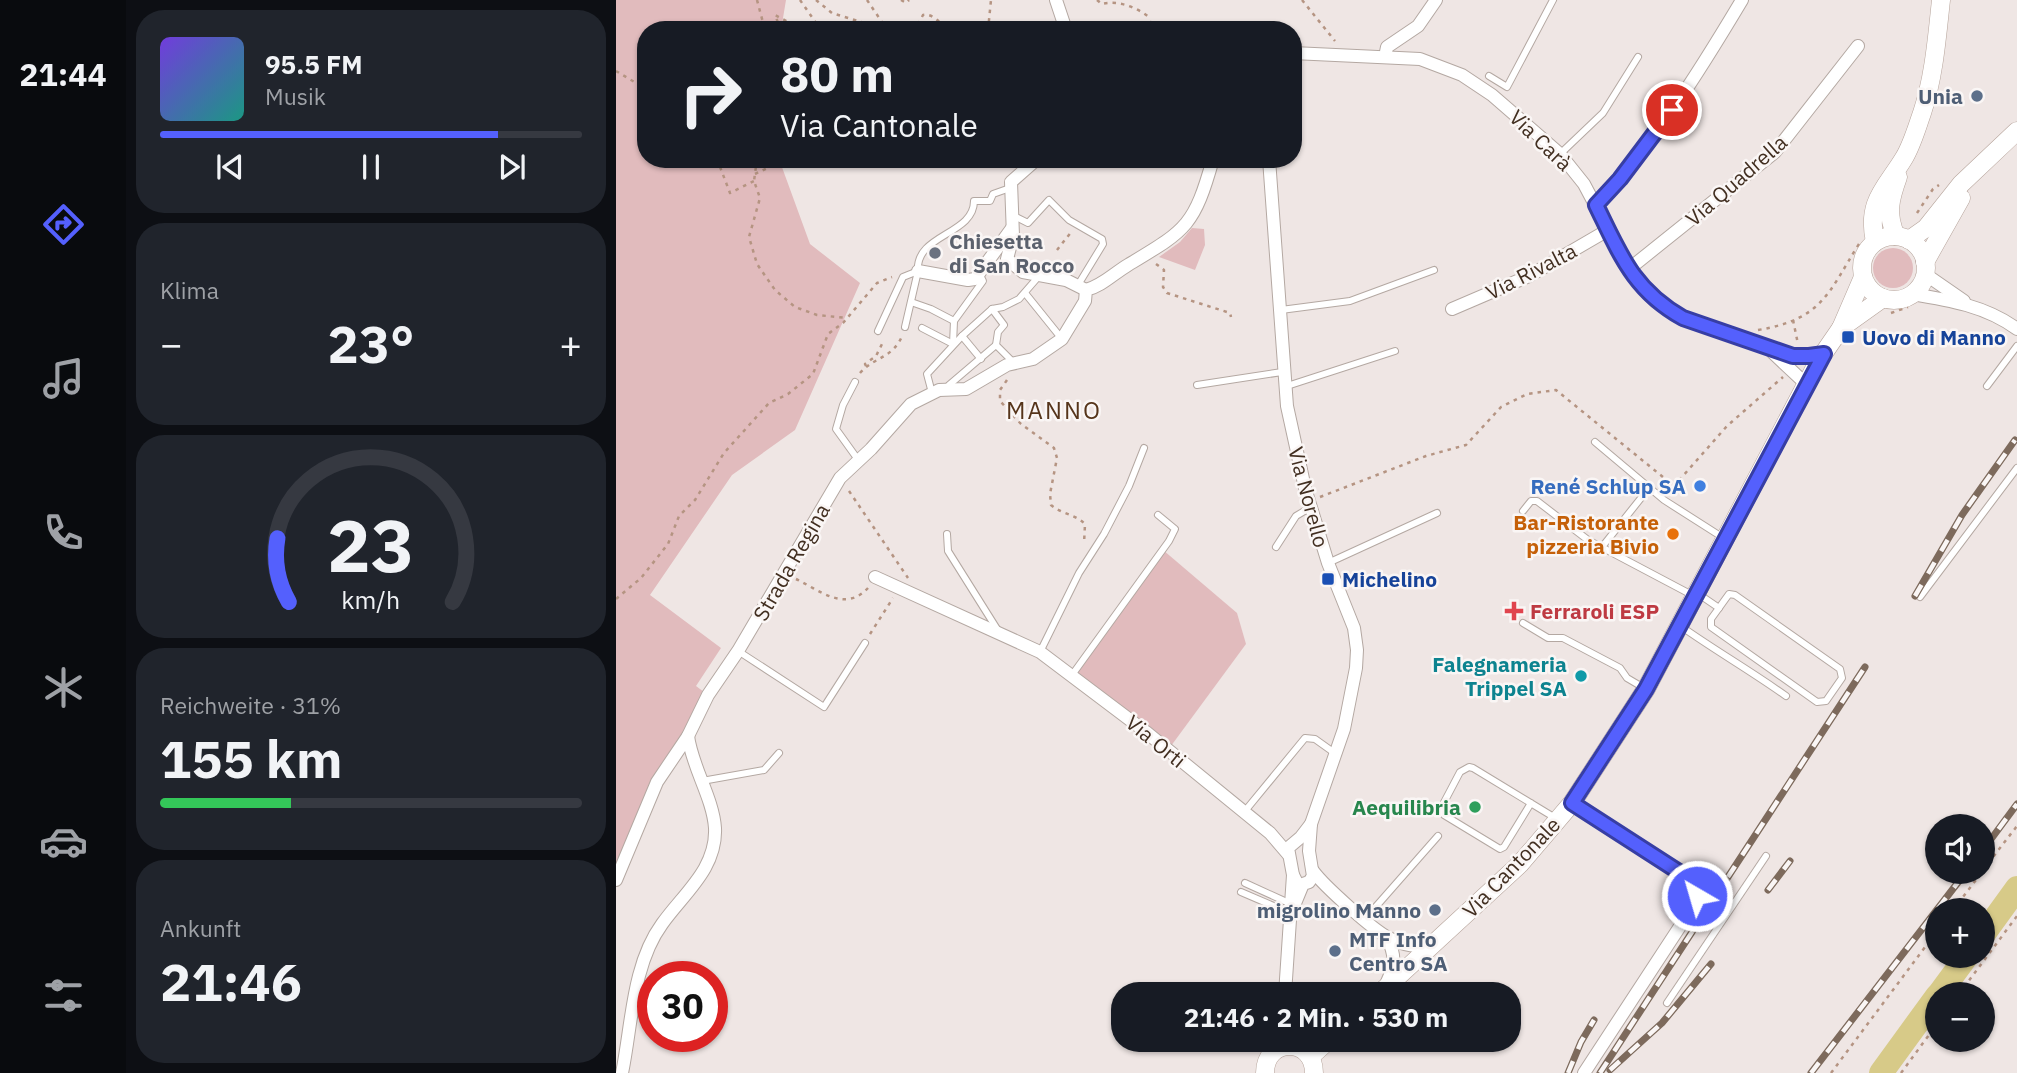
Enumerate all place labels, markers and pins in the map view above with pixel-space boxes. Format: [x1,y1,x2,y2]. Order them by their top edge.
pin [1642,80,1702,140]
place label: Unia [1918,82,1963,110]
marker: Unia [1969,88,1985,104]
place label: Chiesetta di San Rocco [949,227,1074,279]
marker: Chiesetta di San Rocco [927,245,943,261]
place label: Uovo di Manno [1862,323,2006,351]
marker: Uovo di Manno [1840,329,1856,345]
place label: René Schlup SA [1531,472,1686,500]
marker: René Schlup SA [1692,478,1708,494]
place label: Bar-Ristorante pizzeria Bivio [1513,508,1659,560]
marker: Bar-Ristorante pizzeria Bivio [1665,526,1681,542]
place label: Michelino [1342,565,1437,593]
marker: Michelino [1320,571,1336,587]
place label: Ferraroli ESP [1530,597,1659,625]
marker: Ferraroli ESP [1504,601,1524,621]
place label: Falegnameria Trippel SA [1432,650,1567,702]
marker: Falegnameria Trippel SA [1573,668,1589,684]
place label: Aequilibria [1352,793,1461,821]
marker: Aequilibria [1467,799,1483,815]
place label: migrolino Manno [1257,896,1421,924]
marker: migrolino Manno [1427,902,1443,918]
place label: MTF Info Centro SA [1349,925,1448,977]
marker: MTF Info Centro SA [1327,943,1343,959]

